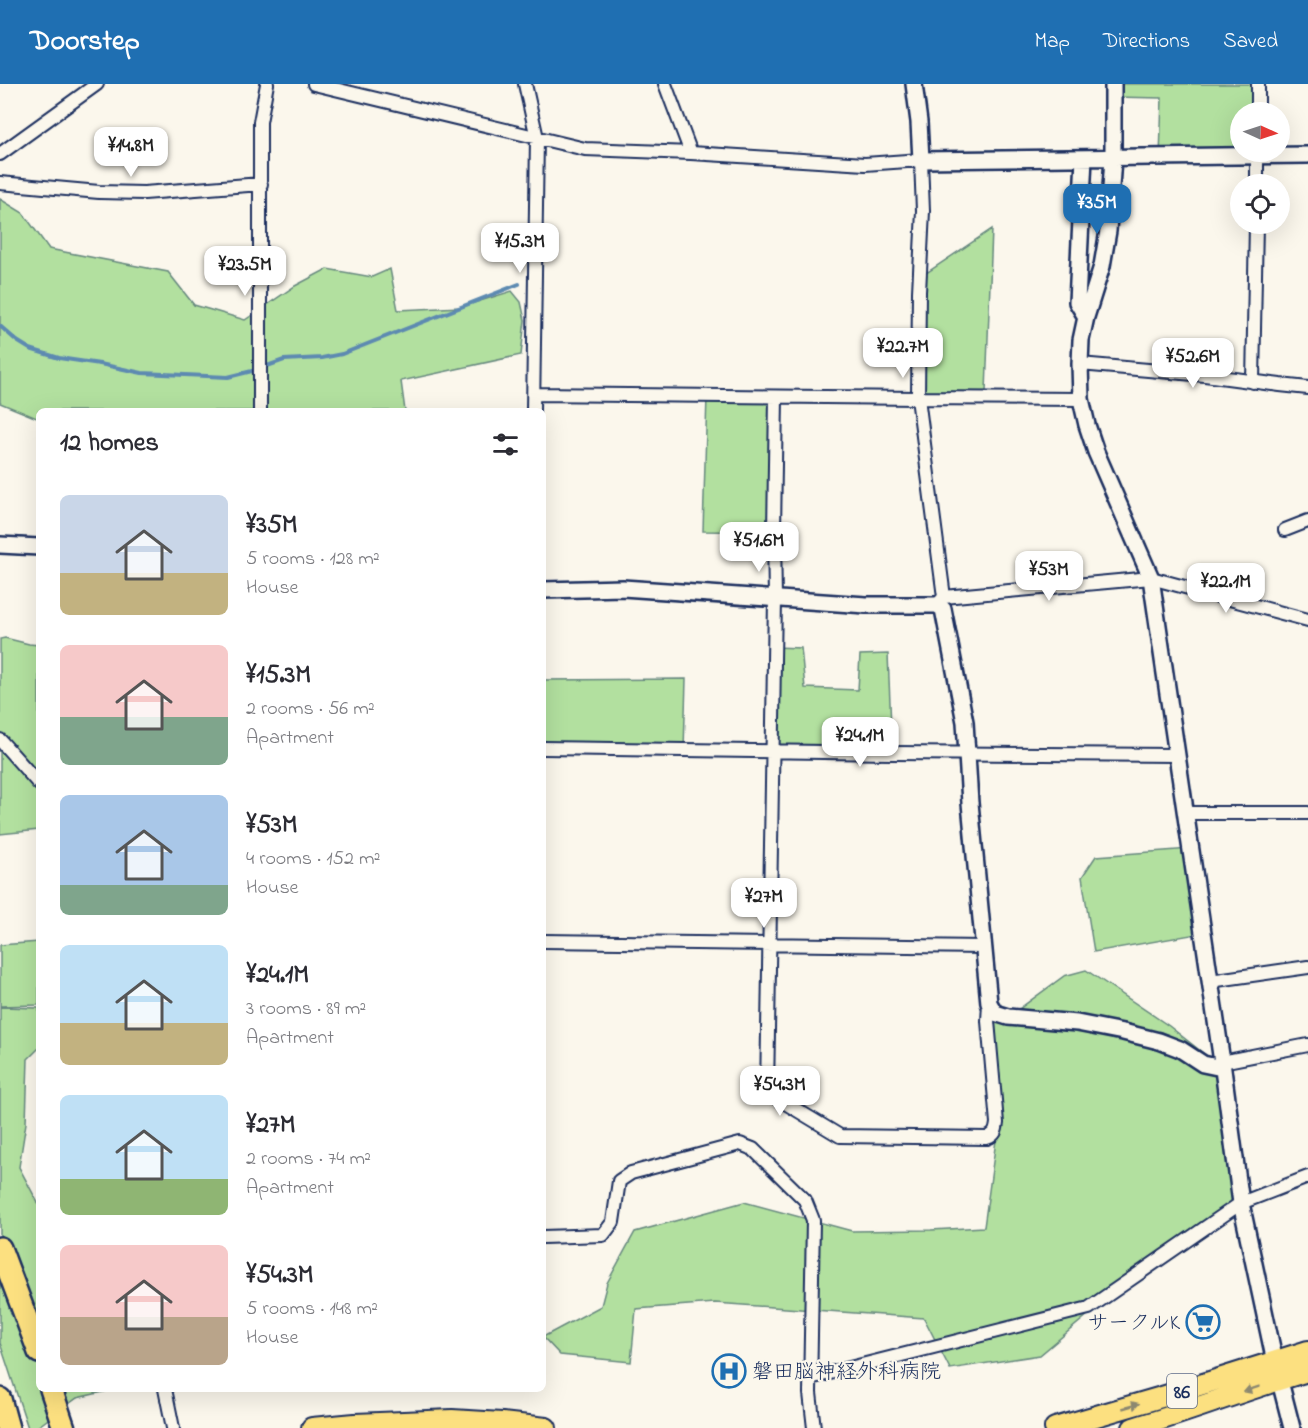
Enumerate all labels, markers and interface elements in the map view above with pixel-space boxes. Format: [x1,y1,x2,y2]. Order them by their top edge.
text: Doorstep [30,22,140,63]
text: Map [1034,27,1070,57]
text: Directions [1103,27,1190,57]
text: Saved [1223,27,1278,57]
north arrow [1230,102,1290,162]
map controls [1230,102,1290,234]
pin: ¥14.8M [82,127,180,178]
text: ¥14.8M [108,132,154,161]
button: locate [1230,174,1290,234]
pin: ¥35M [1061,184,1133,235]
text: ¥35M [1077,189,1117,218]
pin: ¥15.3M [471,223,569,274]
text: ¥15.3M [495,228,545,257]
pin: ¥23.5M [196,246,294,297]
text: ¥23.5M [218,251,272,280]
pin: ¥22.7M [854,328,952,379]
text: ¥22.7M [877,333,929,362]
pin: ¥52.6M [1144,338,1242,389]
text: ¥52.6M [1166,343,1220,372]
text: 12 homes [60,425,159,463]
icon: filters [489,428,522,461]
text: ¥35M [246,507,298,545]
icon: home [108,519,180,591]
pin: ¥51.6M [710,522,808,573]
text: ¥51.6M [734,527,784,556]
text: 5 rooms · 128 m² [246,545,380,574]
pin: ¥53M [1013,551,1085,602]
text: ¥53M [1029,556,1069,585]
pin: ¥22.1M [1177,563,1275,614]
text: ¥22.1M [1201,568,1251,597]
text: House [246,574,299,603]
text: ¥15.3M [246,657,311,695]
icon: home [108,669,180,741]
text: 2 rooms · 56 m² [246,695,375,724]
pin: ¥24.1M [811,717,909,768]
text: ¥24.1M [836,722,884,751]
text: Apartment [246,724,334,753]
text: ¥53M [246,807,298,845]
icon: home [108,819,180,891]
text: 4 rooms · 152 m² [246,845,380,874]
text: House [246,874,299,903]
pin: ¥27M [728,878,800,929]
text: ¥27M [745,883,783,912]
text: ¥24.1M [246,957,309,995]
icon: home [108,969,180,1041]
text: 3 rooms · 89 m² [246,995,366,1024]
text: Apartment [246,1024,334,1053]
pin: ¥54.3M [731,1066,829,1117]
text: ¥54.3M [754,1071,806,1100]
text: ¥27M [246,1107,296,1145]
icon: home [108,1119,180,1191]
text: 2 rooms · 74 m² [246,1145,371,1174]
text: Apartment [246,1174,334,1203]
text: ¥54.3M [246,1257,314,1295]
icon: home [108,1269,180,1341]
text: 5 rooms · 148 m² [246,1295,378,1324]
supermarket icon: サークルK [1185,1304,1221,1340]
place label: サークルK [1087,1309,1181,1339]
text: House [246,1324,299,1353]
hospital icon: 磐田脳神経外科病院 [711,1353,747,1389]
place label: 磐田脳神経外科病院 [752,1358,941,1388]
road number: 86 [1167,1374,1197,1408]
one-way arrow [1243,1384,1261,1394]
one-way arrow [1122,1401,1140,1410]

